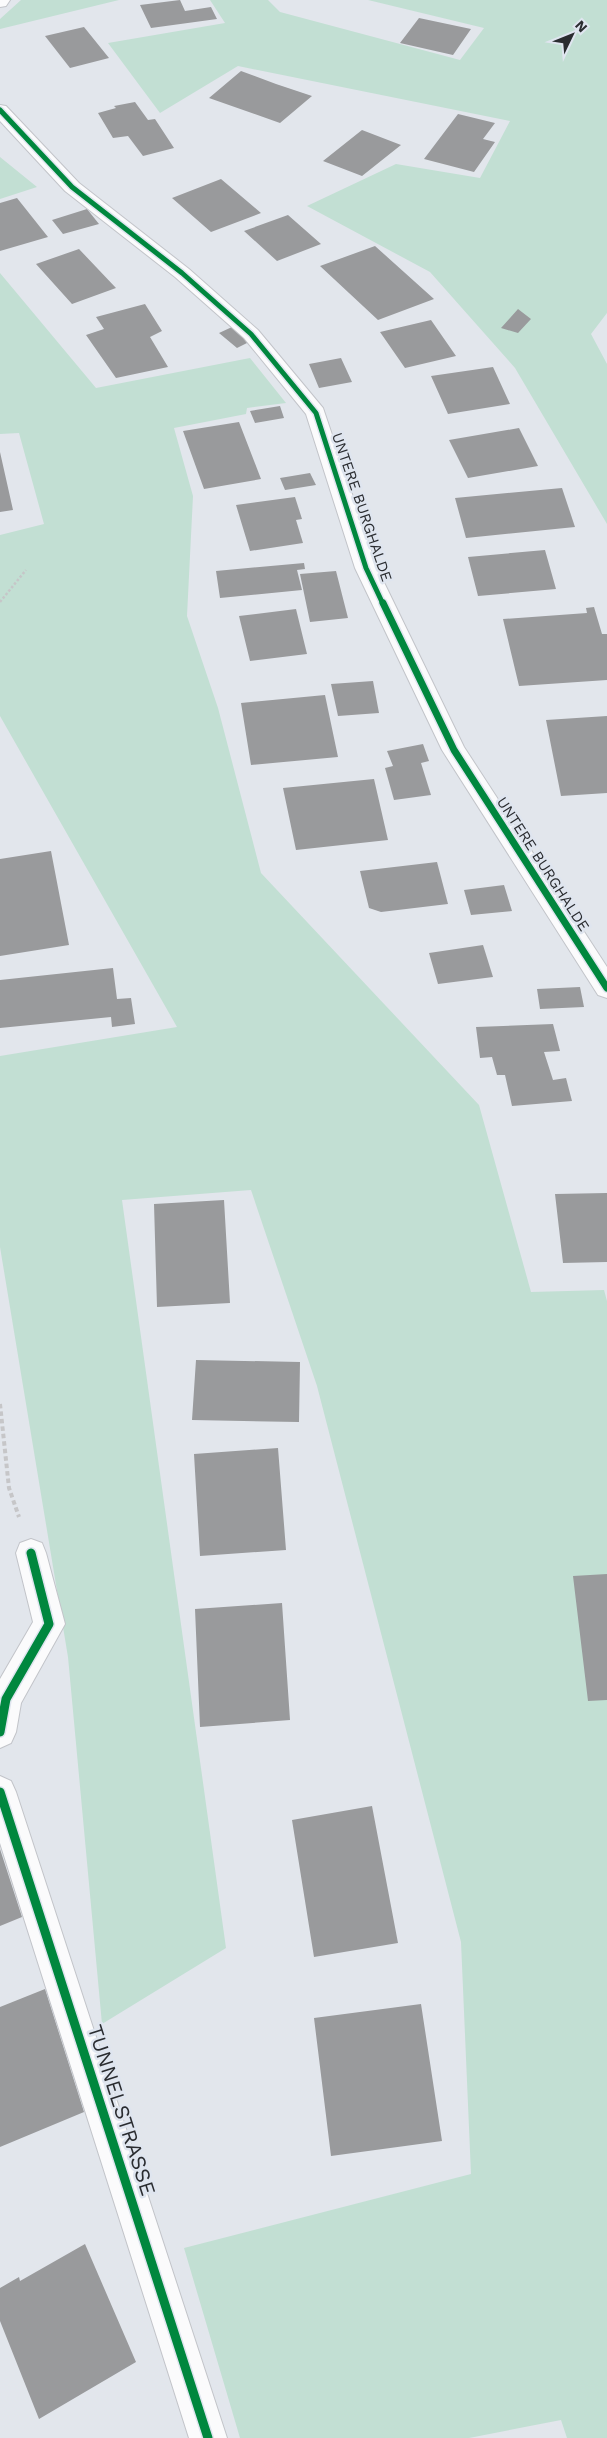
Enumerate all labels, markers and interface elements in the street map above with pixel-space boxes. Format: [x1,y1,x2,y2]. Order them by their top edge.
north arrow [547,10,597,60]
text: N [572,17,591,35]
street label: UNTERE BURGHALDE [328,430,396,584]
street label: UNTERE BURGHALDE [493,794,593,934]
street label: TUNNELSTRASSE [83,2022,161,2198]

